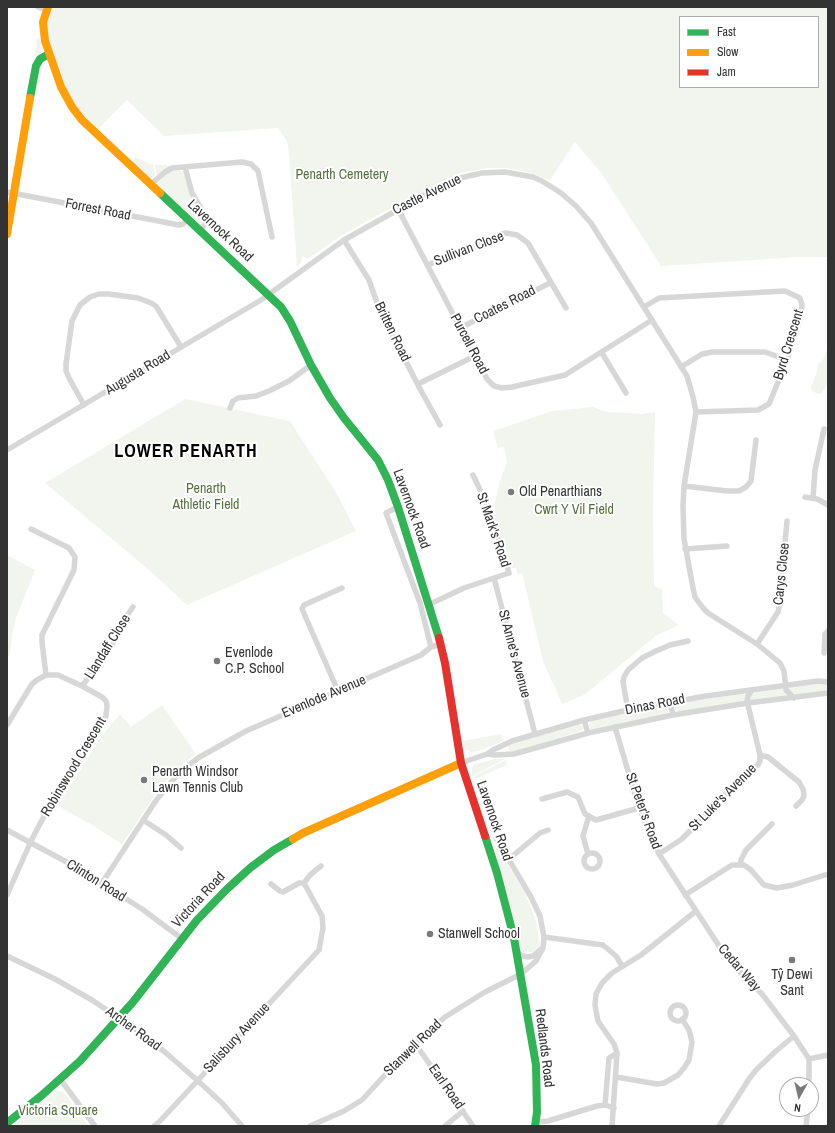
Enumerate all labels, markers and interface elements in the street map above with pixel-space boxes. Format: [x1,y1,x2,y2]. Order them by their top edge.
legend [679,16,819,88]
text: Fast [717,24,736,40]
text: Slow [717,44,738,60]
text: Jam [717,64,736,80]
park label: Penarth Cemetery [295,167,389,183]
street label: Castle Avenue [390,171,464,219]
street label: Forrest Road [64,195,132,225]
street label: Lavernock Road [184,196,256,266]
street label: Sullivan Close [432,228,506,270]
street label: Coates Road [471,282,539,328]
street label: Britten Road [370,299,414,365]
street label: Byrd Crescent [770,308,808,382]
street label: Purcell Road [446,311,492,377]
street label: Augusta Road [102,347,174,399]
district label: LOWER PENARTH [114,441,258,463]
street label: Lavernock Road [389,467,433,551]
park label: Penarth Athletic Field [172,481,240,514]
place label: Old Penarthians [519,484,602,500]
marker: Old Penarthians [506,487,516,497]
street label: St Mark's Road [472,490,514,570]
park label: Cwrt Y Vil Field [534,502,614,518]
street label: Carys Close [770,542,794,606]
street label: St Anne's Avenue [494,608,534,700]
street label: Llandaff Close [81,612,135,682]
place label: Evenlode C.P. School [225,645,284,678]
marker: Evenlode C.P. School [212,656,222,666]
street label: Evenlode Avenue [279,672,369,722]
street label: Dinas Road [624,691,686,719]
street label: Robinswood Crescent [38,714,110,820]
street label: St Luke's Avenue [686,761,760,835]
place label: Penarth Windsor Lawn Tennis Club [152,764,243,796]
street label: St Peter's Road [621,771,665,851]
marker: Penarth Windsor Lawn Tennis Club [139,775,149,785]
street label: Lavernock Road [472,779,516,863]
street label: Clinton Road [63,856,129,906]
street label: Victoria Road [169,869,229,931]
place label: Stanwell School [438,926,520,942]
marker: Stanwell School [425,929,435,939]
street label: Cedar Way [714,941,764,995]
marker: Tŷ Dewi Sant [787,955,797,965]
place label: Tŷ Dewi Sant [771,967,813,1000]
street label: Salisbury Avenue [200,999,274,1077]
street label: Archer Road [102,1003,164,1055]
street label: Redlands Road [531,1008,557,1088]
street label: Stanwell Road [381,1016,445,1080]
street label: Earl Road [424,1061,468,1113]
north arrow [779,1077,819,1117]
text: N [793,1101,802,1115]
park label: Victoria Square [18,1103,98,1119]

